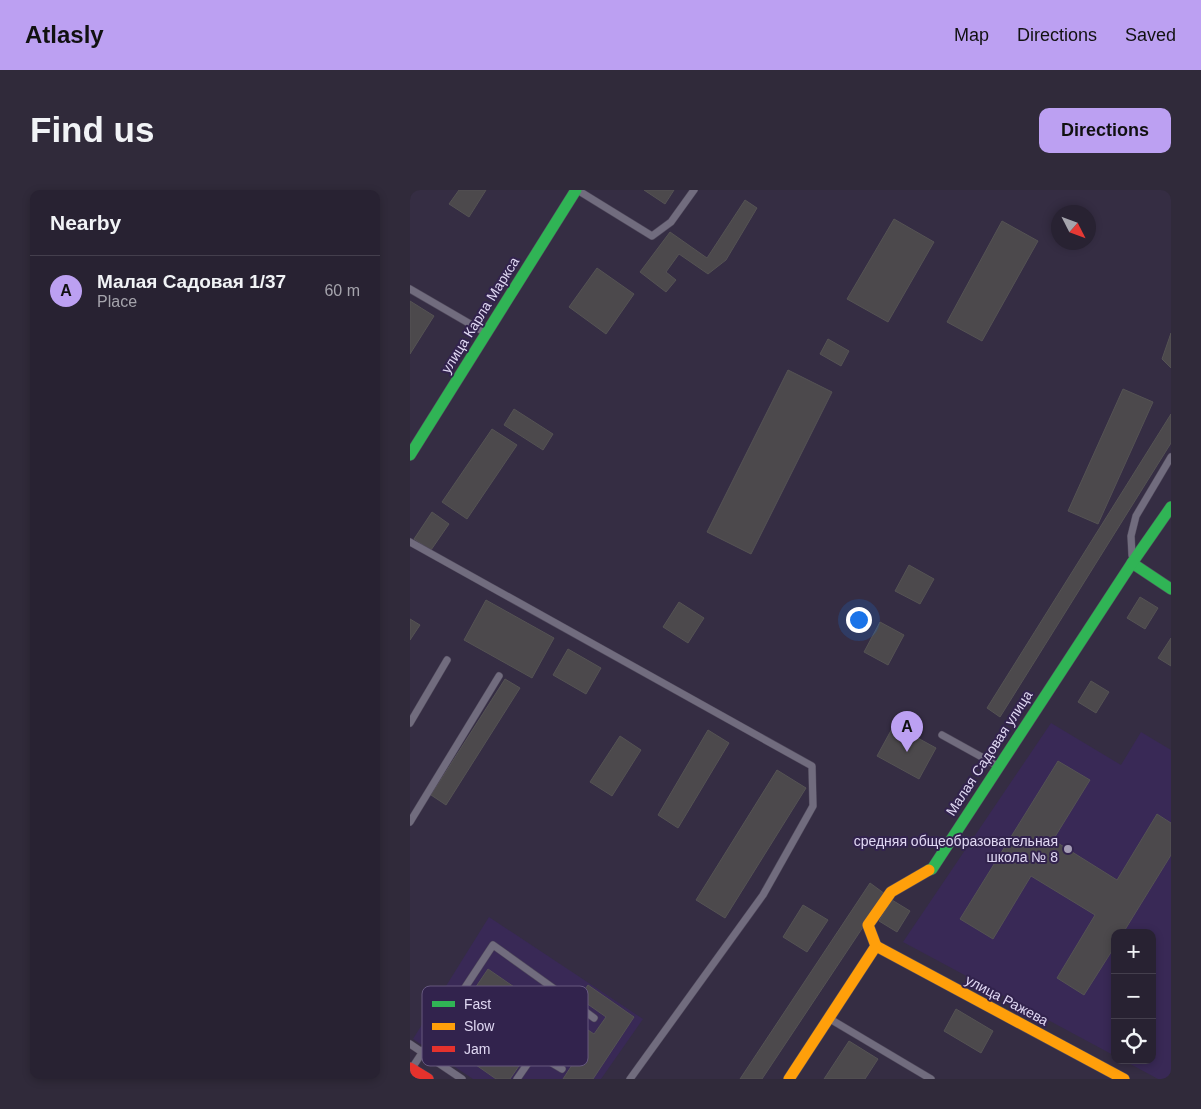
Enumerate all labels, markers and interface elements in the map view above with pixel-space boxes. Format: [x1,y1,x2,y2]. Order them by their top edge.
text: Atlasly [25,21,104,48]
text: Map [954,25,989,45]
text: Directions [1017,25,1097,45]
text: Saved [1125,25,1176,45]
button: Directions [1039,108,1171,153]
text: Find us [30,110,154,149]
north arrow [1051,205,1096,250]
text: Nearby [50,211,121,234]
street label: улица Карла Маркса [438,254,522,376]
text: Малая Садовая 1/37 [97,271,286,292]
text: A [60,282,72,299]
text: 60 m [324,282,360,299]
text: Place [97,293,137,310]
your location [846,607,872,633]
street label: Малая Садовая улица [943,687,1036,819]
pin: A [891,711,923,752]
place label: средняя общеобразовательная школа № 8 [854,833,1058,865]
marker: средняя общеобразовательная школа № 8 [1062,843,1074,855]
map controls [1111,929,1156,1064]
button: + [1111,929,1156,974]
street label: улица Ражева [963,972,1051,1029]
button: − [1111,974,1156,1019]
legend [422,986,588,1066]
text: Fast [464,996,491,1012]
text: Slow [464,1018,495,1034]
button: locate [1111,1019,1156,1064]
text: Jam [464,1041,490,1057]

